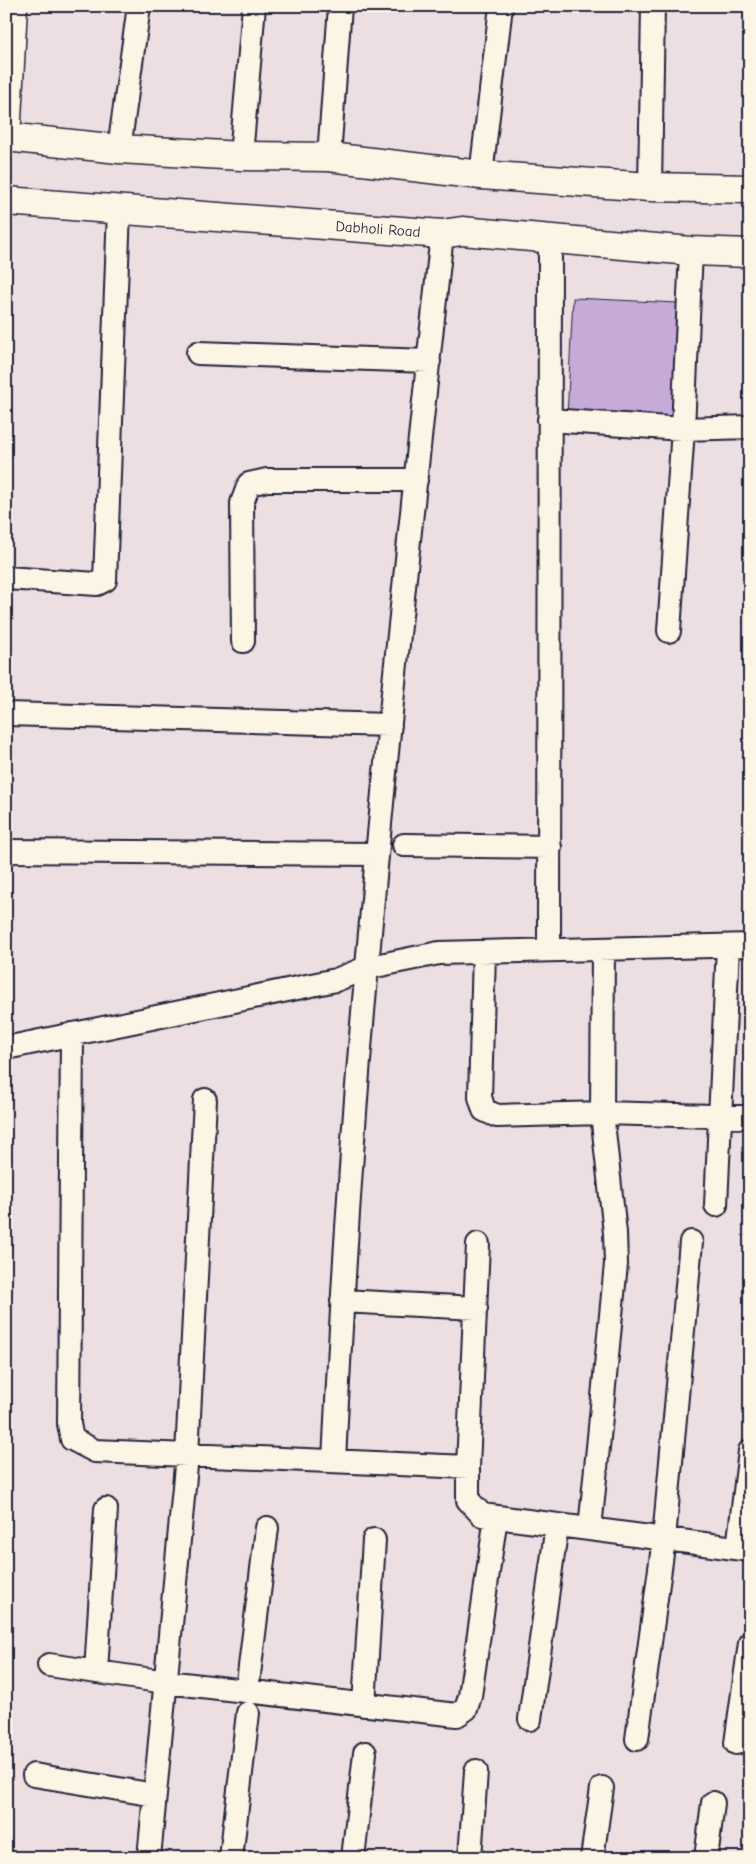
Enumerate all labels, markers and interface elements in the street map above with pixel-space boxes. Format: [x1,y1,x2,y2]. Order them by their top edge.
street label: Dabholi Road [335,217,421,241]

